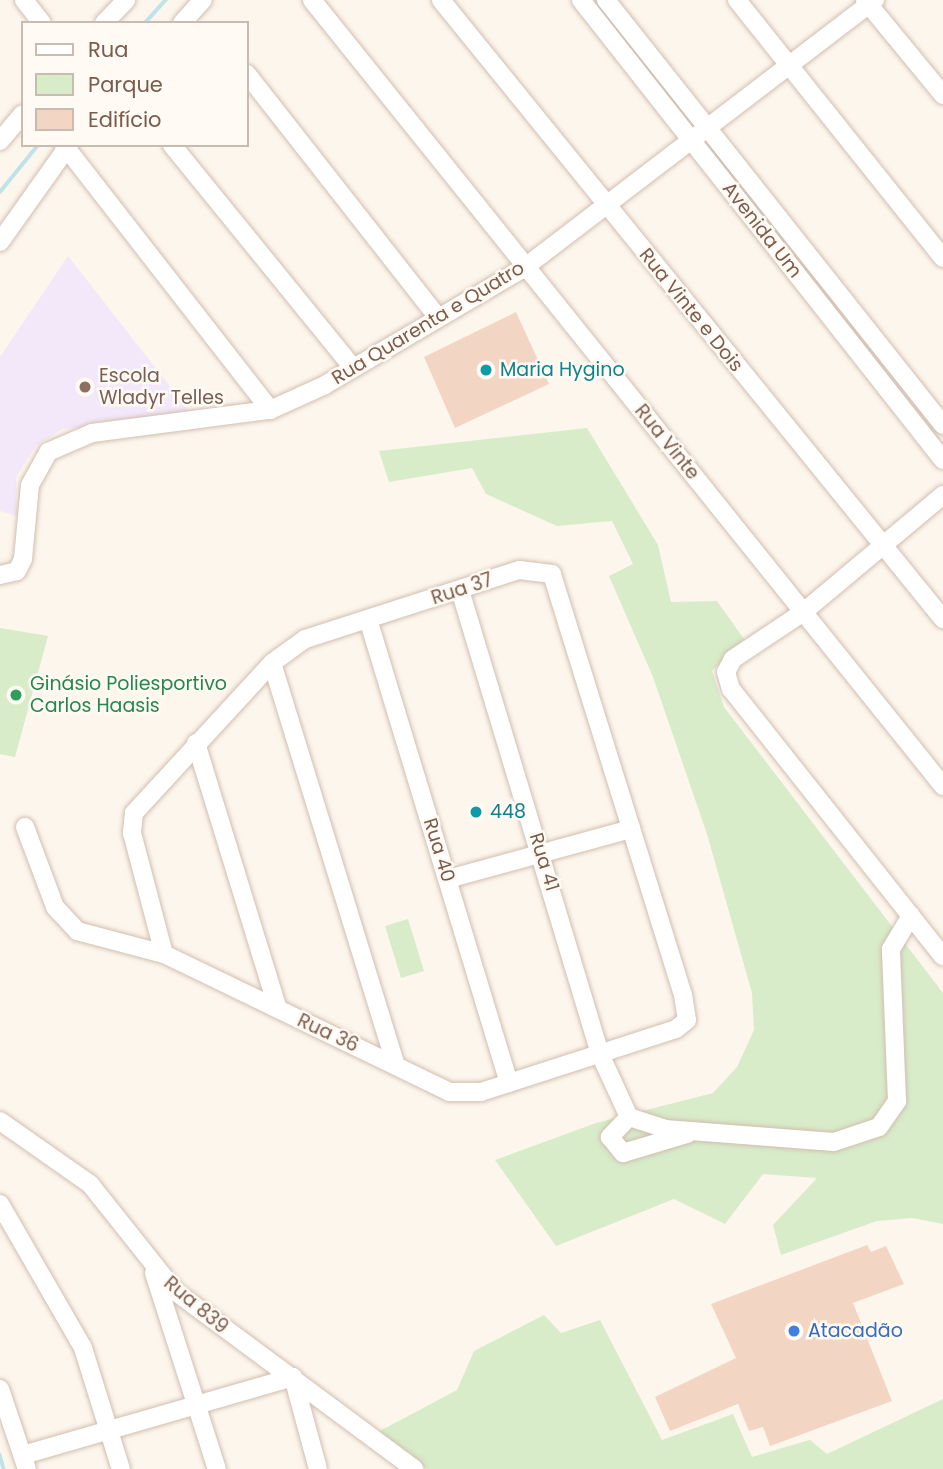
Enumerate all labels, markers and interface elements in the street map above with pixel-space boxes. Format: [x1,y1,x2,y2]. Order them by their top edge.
legend [21,21,248,147]
text: Rua [88,35,128,64]
text: Parque [88,70,163,99]
text: Edifício [88,105,162,134]
street label: Avenida Um [718,178,806,282]
street label: Rua Vinte e Dois [634,244,748,376]
street label: Rua Quarenta e Quatro [328,256,528,390]
place label: Maria Hygino [500,359,625,381]
marker: Maria Hygino [478,362,494,378]
place label: Escola Wladyr Telles [99,365,224,409]
marker: Escola Wladyr Telles [77,379,93,395]
street label: Rua Vinte [630,400,704,484]
street label: Rua 37 [428,568,496,610]
place label: Ginásio Poliesportivo Carlos Haasis [30,673,227,717]
marker: Ginásio Poliesportivo Carlos Haasis [8,687,24,703]
place label: 448 [490,801,526,823]
marker: 448 [468,804,484,820]
street label: Rua 40 [419,815,459,885]
street label: Rua 41 [524,830,564,894]
street label: Rua 36 [294,1009,362,1057]
street label: Rua 839 [159,1272,233,1338]
place label: Atacadão [808,1320,903,1342]
marker: Atacadão [786,1323,802,1339]

